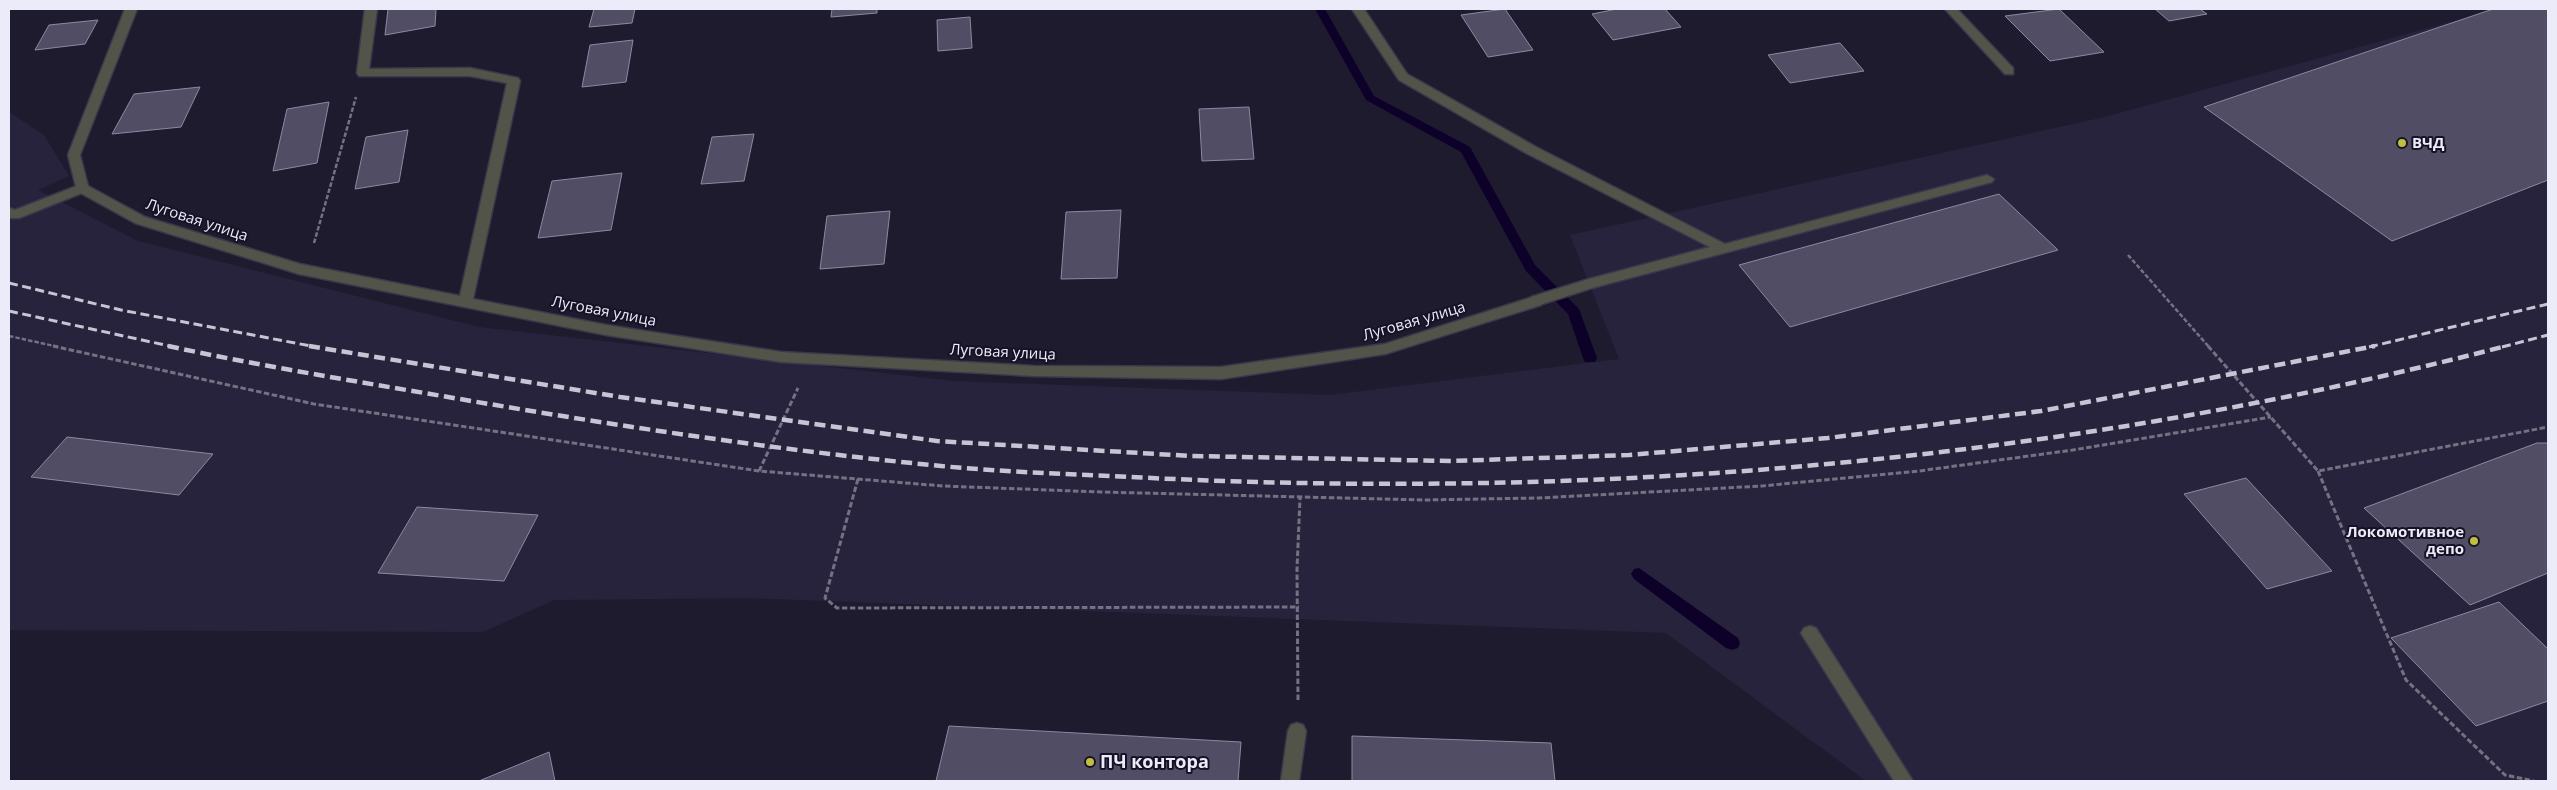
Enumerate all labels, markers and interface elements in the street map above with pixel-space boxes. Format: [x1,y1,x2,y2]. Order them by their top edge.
place label: ВЧД [2412,132,2445,152]
marker: ВЧД [2396,137,2408,149]
street label: Луговая улица [144,193,251,245]
street label: Луговая улица [550,290,658,330]
street label: Луговая улица [1360,296,1467,344]
street label: Луговая улица [950,338,1057,364]
place label: Локомотивное депо [2346,521,2464,558]
marker: Локомотивное депо [2468,535,2480,547]
place label: ПЧ контора [1100,749,1209,773]
marker: ПЧ контора [1084,756,1096,768]

